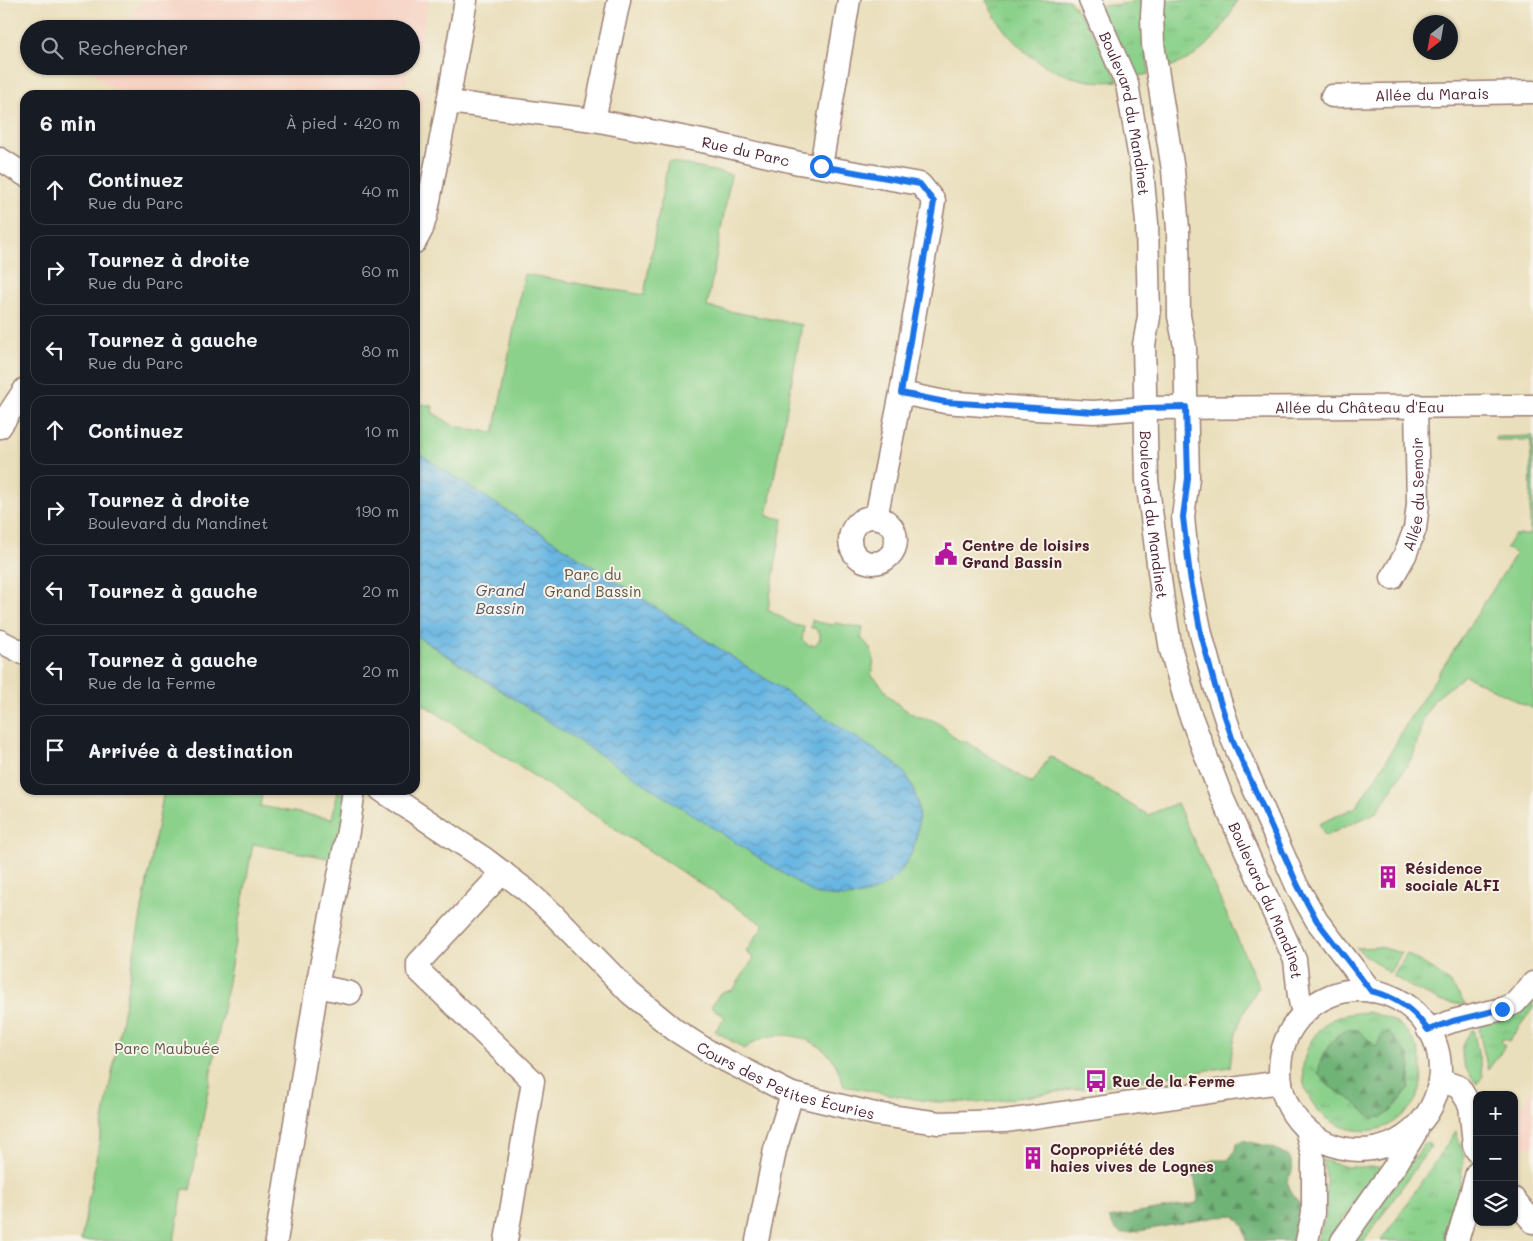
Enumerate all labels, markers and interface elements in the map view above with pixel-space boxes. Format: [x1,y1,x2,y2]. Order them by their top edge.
north arrow [1413,15,1458,60]
search box [20,20,420,75]
street label: Boulevard du Mandinet [1095,28,1154,196]
icon: search [38,34,66,62]
text: Rechercher [78,35,188,60]
street label: Allée du Marais [1375,83,1489,105]
text: 6 min [40,109,96,136]
text: À pied · 420 m [286,112,400,133]
street label: Rue du Parc [700,131,792,171]
route start [810,155,833,178]
text: Continuez [88,167,183,192]
icon: ahead [41,176,69,204]
text: 40 m [362,180,399,201]
text: Rue du Parc [88,192,183,213]
text: Tournez à droite [88,247,250,272]
icon: right [41,256,69,284]
text: 60 m [362,260,399,281]
text: Rue du Parc [88,272,183,293]
text: Tournez à gauche [88,327,257,352]
icon: left [41,336,69,364]
text: 80 m [362,340,399,361]
text: Rue du Parc [88,352,183,373]
street label: Allée du Château d'Eau [1275,396,1445,417]
icon: ahead [41,416,69,444]
text: Continuez [88,418,183,443]
text: 10 m [364,420,399,441]
street label: Boulevard du Mandinet [1136,430,1173,600]
street label: Allée du Semoir [1398,437,1428,554]
text: Tournez à droite [88,487,250,512]
icon: right [41,496,69,524]
text: 190 m [355,500,399,521]
text: Boulevard du Mandinet [88,512,268,533]
place label: Centre de loisirs Grand Bassin [962,535,1090,572]
public building icon: Centre de loisirs Grand Bassin [933,541,959,567]
park label: Parc du Grand Bassin [545,564,641,601]
icon: left [41,576,69,604]
text: Tournez à gauche [88,578,257,603]
water label: Grand Bassin [475,579,525,618]
text: 20 m [362,580,399,601]
text: Tournez à gauche [88,647,257,672]
icon: left [41,656,69,684]
text: 20 m [362,660,399,681]
text: Rue de la Ferme [88,672,216,693]
icon: arrive [41,736,69,764]
text: Arrivée à destination [88,738,293,763]
street label: Boulevard du Mandinet [1224,819,1307,980]
place label: Résidence sociale ALFI [1405,858,1500,895]
building icon: Résidence sociale ALFI [1375,864,1401,890]
route end [1491,998,1514,1021]
street label: Cours des Petites Écuries [693,1037,877,1124]
park label: Parc Maubuée [114,1038,220,1058]
bus stop icon: Rue de la Ferme [1083,1068,1109,1094]
place label: Rue de la Ferme [1112,1071,1235,1091]
map controls [1473,1091,1518,1226]
button: + [1473,1091,1518,1136]
button: − [1473,1136,1518,1181]
place label: Copropriété des haies vives de Lognes [1050,1139,1214,1176]
building icon: Copropriété des haies vives de Lognes [1020,1145,1046,1171]
button: layers [1473,1181,1518,1226]

